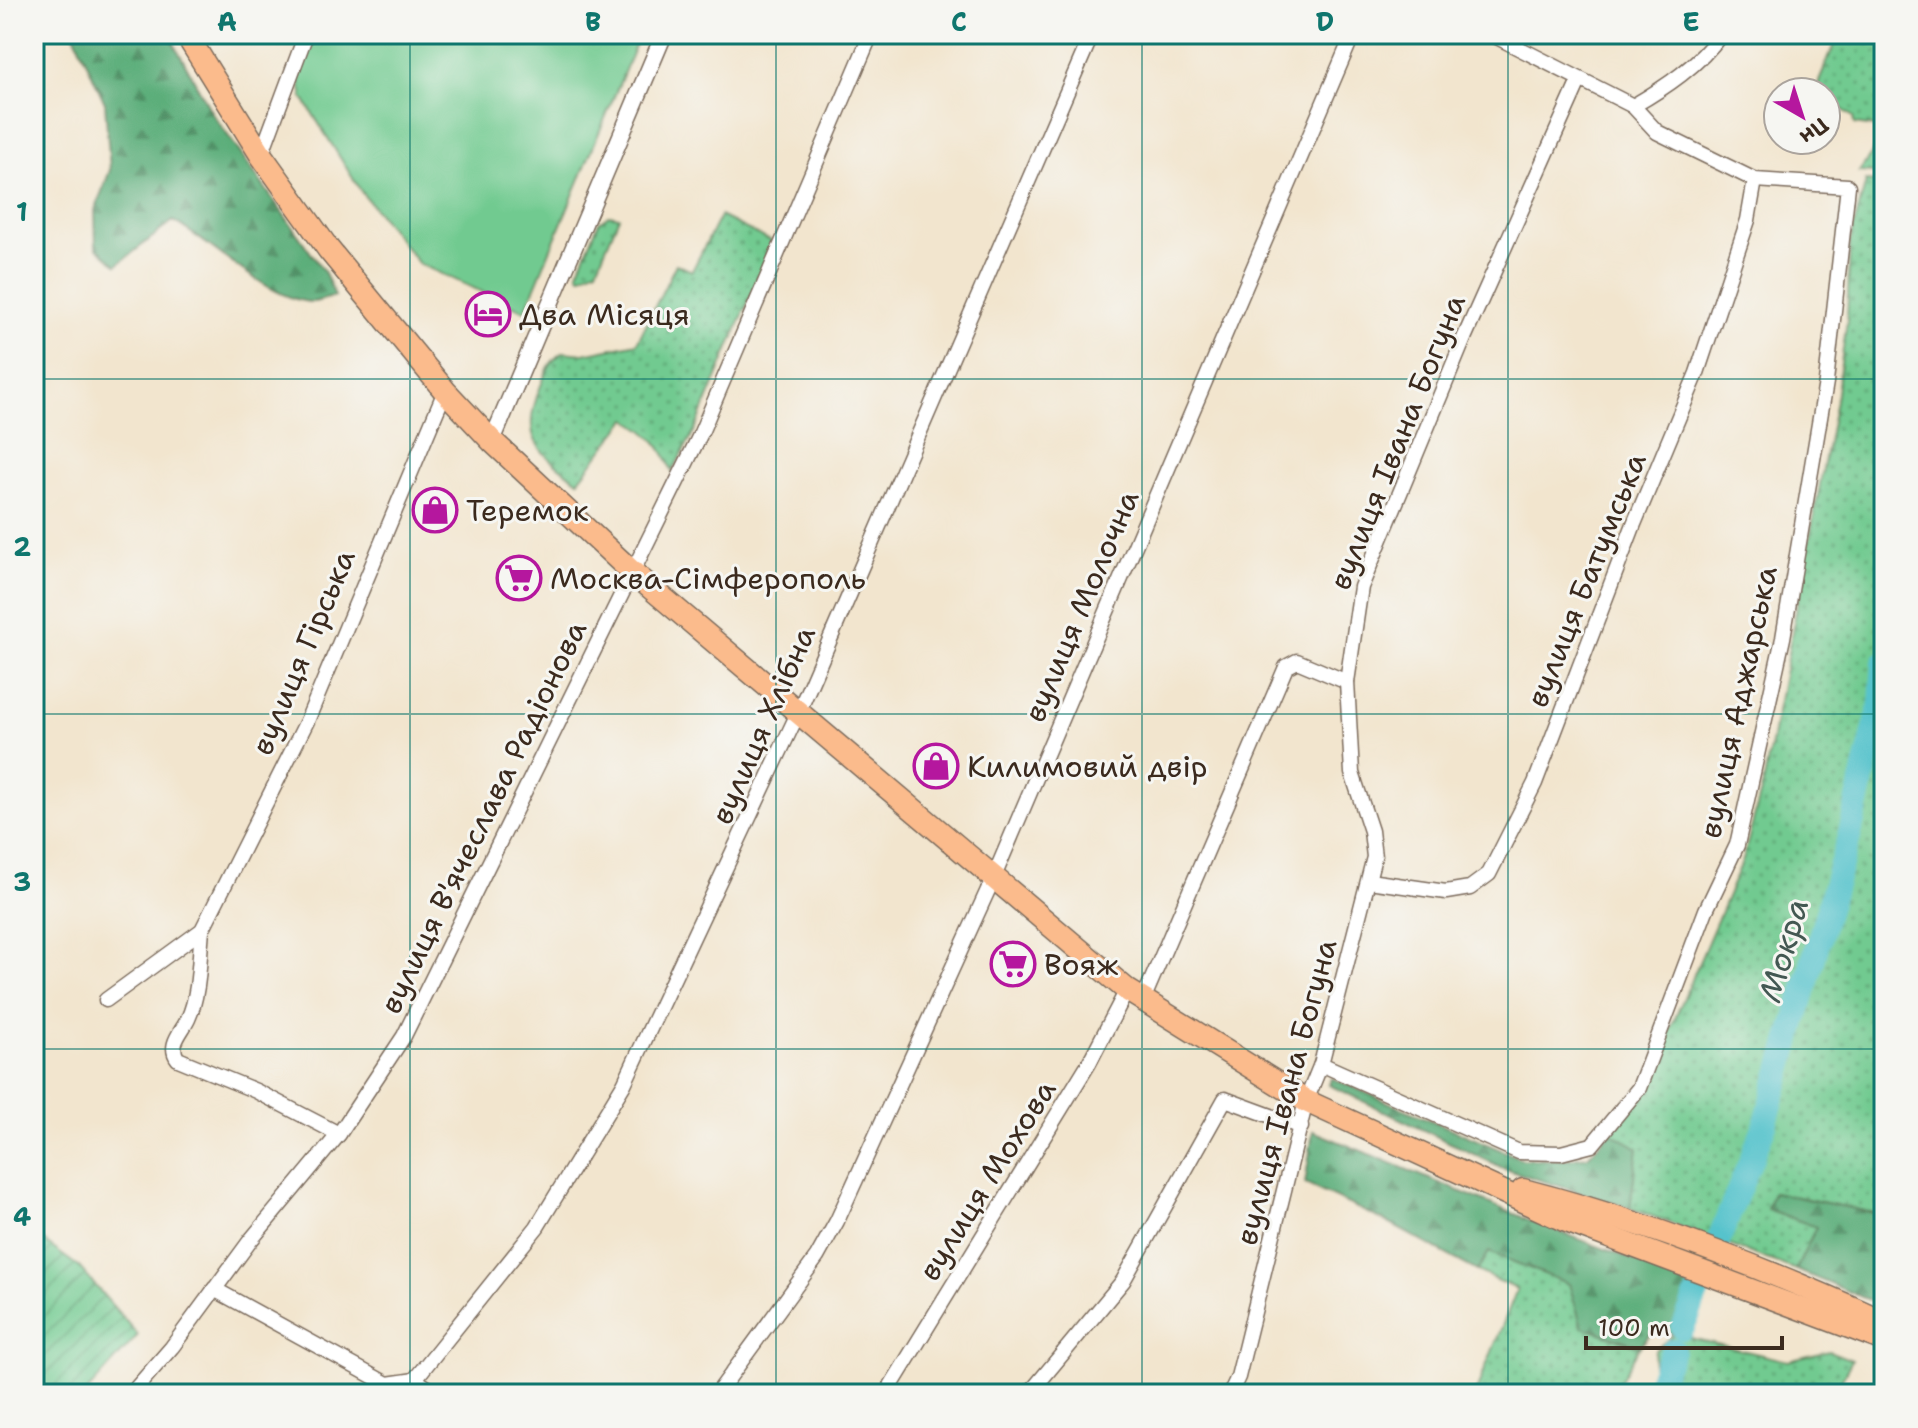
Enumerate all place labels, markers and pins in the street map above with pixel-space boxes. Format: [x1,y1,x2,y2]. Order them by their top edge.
hotel icon: Два Місяця [464,290,512,338]
place label: Два Місяця [519,294,690,335]
shop icon: Теремок [411,486,459,534]
place label: Теремок [466,490,589,531]
supermarket icon: Москва-Сімферополь [495,554,543,602]
place label: Москва-Сімферополь [550,558,866,599]
shop icon: Килимовий двір [912,742,960,790]
place label: Килимовий двір [967,746,1208,787]
supermarket icon: Вояж [989,940,1037,988]
place label: Вояж [1044,944,1119,985]

